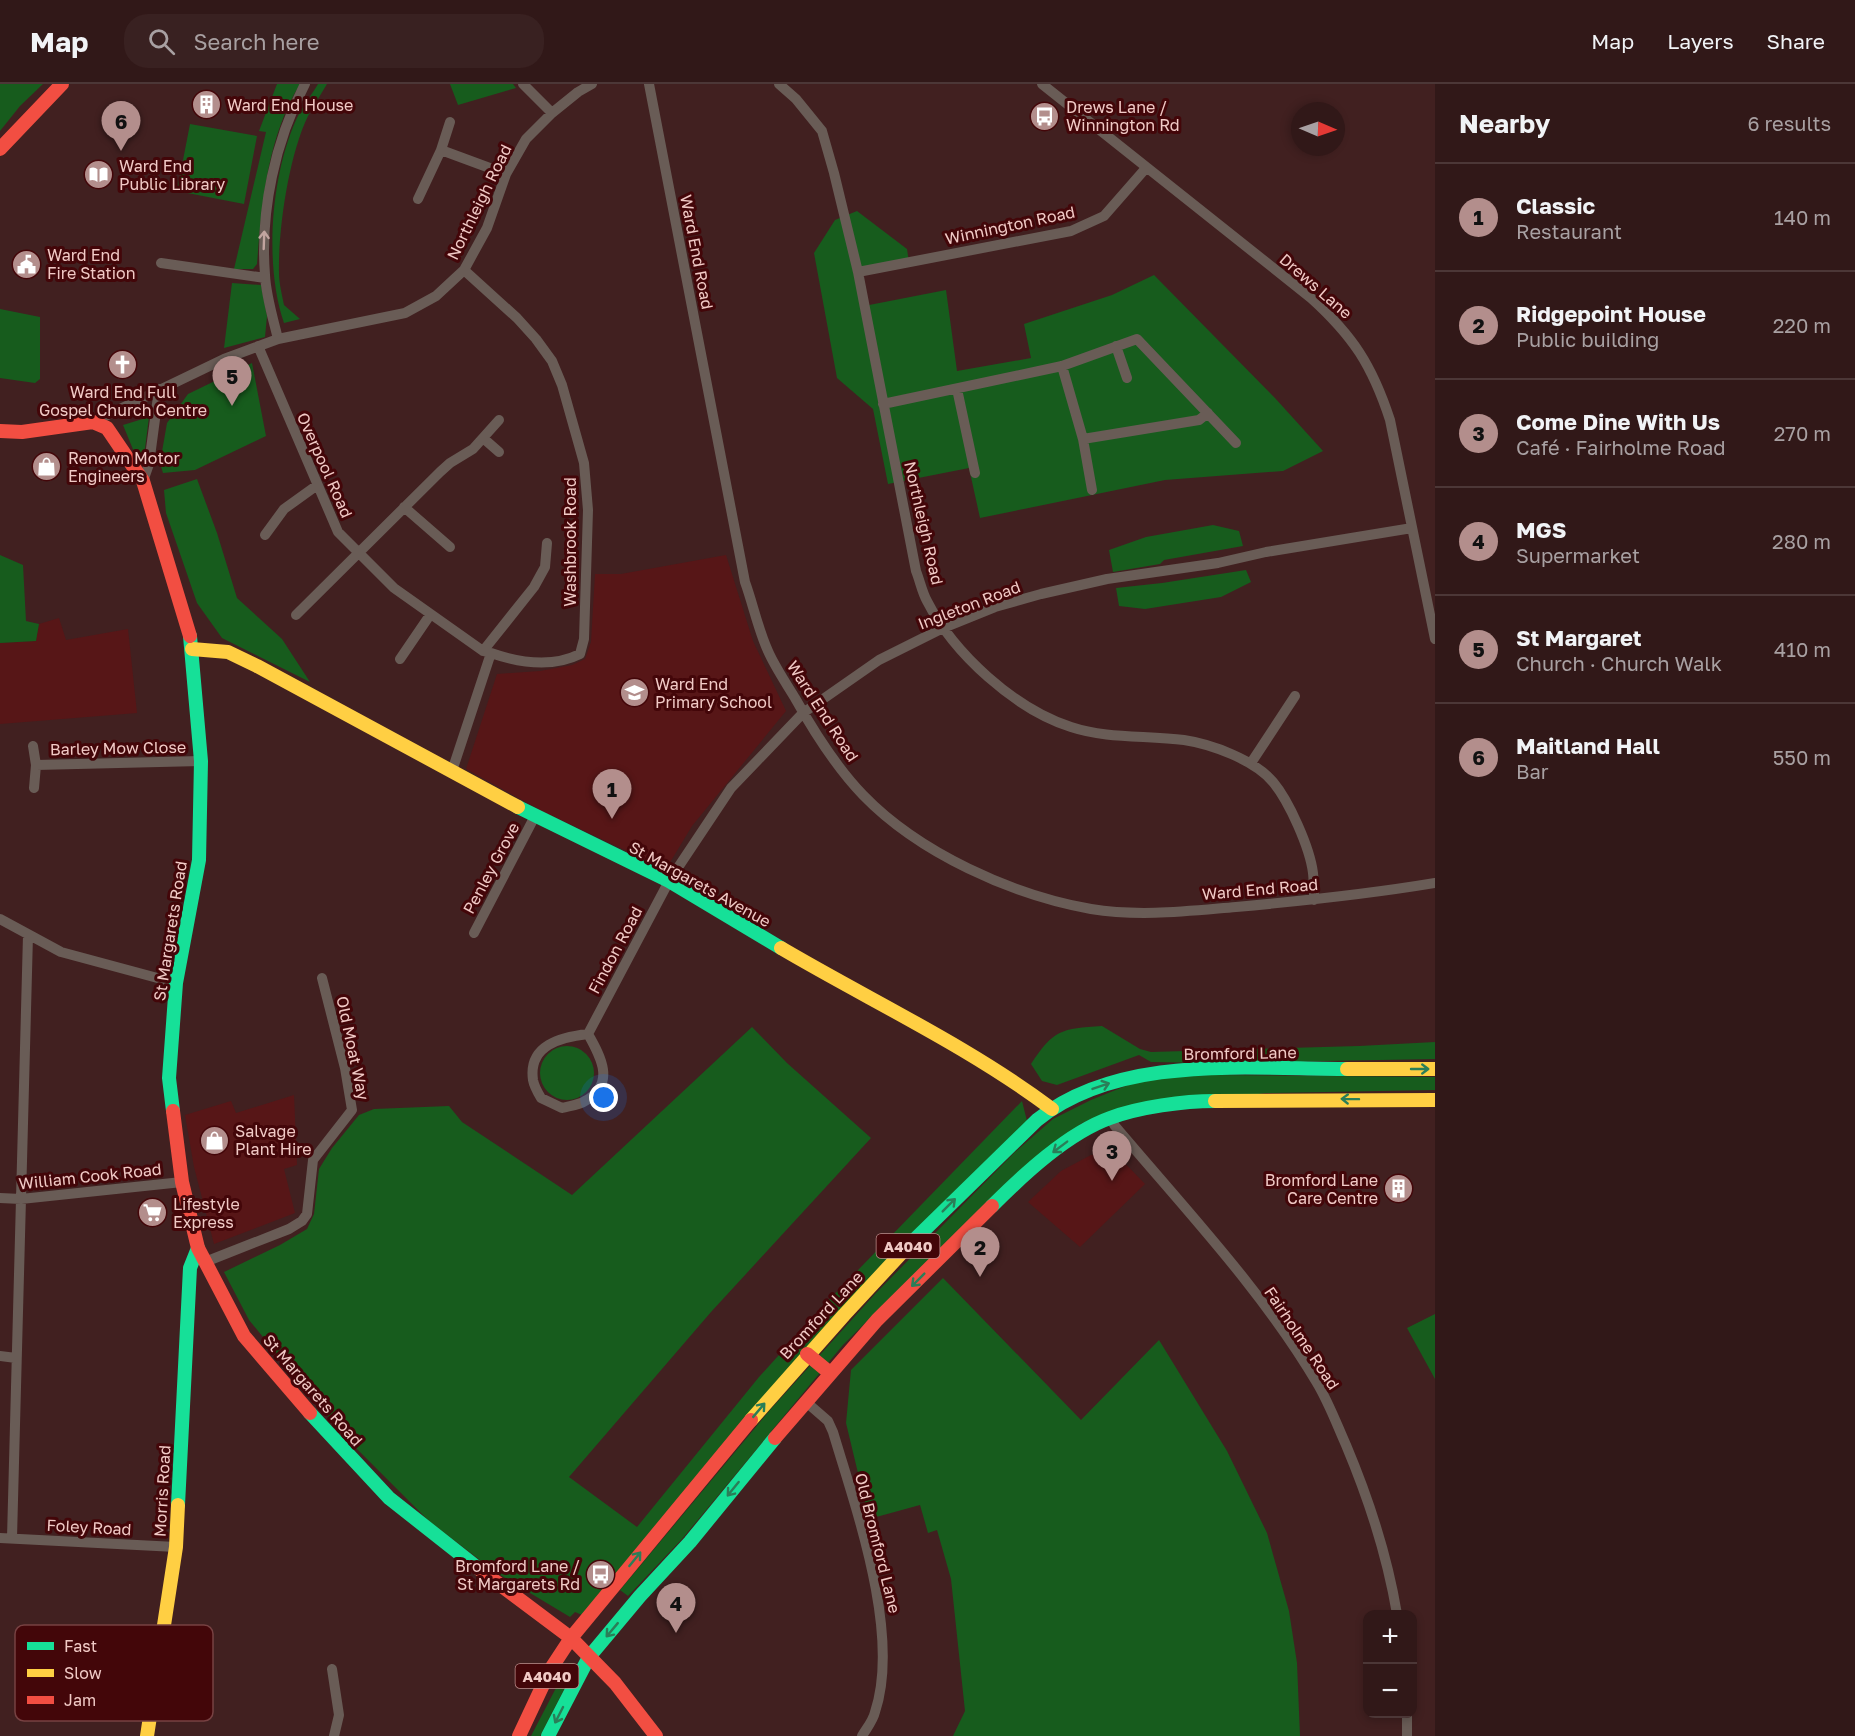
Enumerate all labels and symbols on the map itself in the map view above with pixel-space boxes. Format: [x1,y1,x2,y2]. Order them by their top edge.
building icon: Ward End House [190,89,222,121]
place label: Ward End House [227,95,353,115]
place label: Drews Lane / Winnington Rd [1066,97,1180,135]
bus stop icon: Drews Lane / Winnington Rd [1029,100,1061,132]
pin: 6 [102,101,140,151]
north arrow [1291,102,1345,156]
street label: Northleigh Road [442,141,516,263]
place label: Ward End Public Library [119,156,225,194]
library icon: Ward End Public Library [82,159,114,191]
street label: Ward End Road [676,193,718,311]
street label: Winnington Road [943,201,1077,249]
one-way arrow [258,230,270,250]
place label: Ward End Fire Station [47,245,136,283]
public building icon: Ward End Fire Station [10,248,42,280]
street label: Drews Lane [1276,249,1356,323]
church icon: Ward End Full Gospel Church Centre [107,348,139,380]
pin: 5 [212,356,252,406]
place label: Ward End Full Gospel Church Centre [39,382,207,420]
street label: Overpool Road [293,409,357,521]
place label: Renown Motor Engineers [68,448,180,486]
shop icon: Renown Motor Engineers [31,451,63,483]
street label: Northleigh Road [900,459,948,587]
street label: Washbrook Road [560,477,580,607]
street label: Ingleton Road [915,576,1023,634]
street label: Ward End Road [783,657,863,765]
place label: Ward End Primary School [655,674,772,712]
school or university icon: Ward End Primary School [618,677,650,709]
street label: Barley Mow Close [50,737,186,759]
pin: 1 [592,770,632,819]
street label: Penley Grove [458,819,524,917]
street label: St Margarets Avenue [626,837,774,931]
street label: St Margarets Road [149,860,191,1002]
street label: Ward End Road [1201,874,1319,904]
street label: Findon Road [584,903,646,997]
street label: Old Moat Way [332,994,374,1102]
street label: Bromford Lane [1183,1042,1297,1064]
one-way arrow [1409,1063,1429,1075]
one-way arrow [1091,1080,1110,1091]
your location [589,1083,618,1112]
one-way arrow [1341,1094,1361,1105]
place label: Salvage Plant Hire [235,1121,312,1159]
shop icon: Salvage Plant Hire [198,1124,230,1156]
pin: 3 [1092,1132,1132,1181]
one-way arrow [1053,1141,1069,1154]
street label: William Cook Road [17,1159,163,1193]
place label: Bromford Lane Care Centre [1265,1170,1378,1208]
building icon: Bromford Lane Care Centre [1383,1173,1415,1205]
place label: Lifestyle Express [173,1194,240,1232]
supermarket icon: Lifestyle Express [136,1197,168,1229]
one-way arrow [942,1198,956,1213]
pin: 2 [960,1228,1000,1277]
road number: A4040 [876,1234,940,1258]
street label: Bromford Lane [775,1267,867,1363]
one-way arrow [910,1273,925,1287]
street label: Fairholme Road [1260,1283,1344,1393]
street label: St Margarets Road [259,1330,367,1450]
one-way arrow [753,1402,766,1418]
street label: Morris Road [150,1445,174,1537]
street label: Old Bromford Lane [851,1471,905,1615]
one-way arrow [727,1481,740,1497]
street label: Foley Road [46,1515,132,1539]
one-way arrow [628,1552,641,1568]
place label: Bromford Lane / St Margarets Rd [455,1556,580,1594]
bus stop icon: Bromford Lane / St Margarets Rd [585,1559,617,1591]
pin: 4 [656,1584,696,1633]
one-way arrow [605,1622,618,1638]
legend [15,1625,213,1721]
text: Fast [64,1636,97,1656]
text: Slow [64,1663,102,1683]
road number: A4040 [516,1664,578,1688]
text: Jam [64,1690,96,1710]
one-way arrow [553,1705,564,1723]

